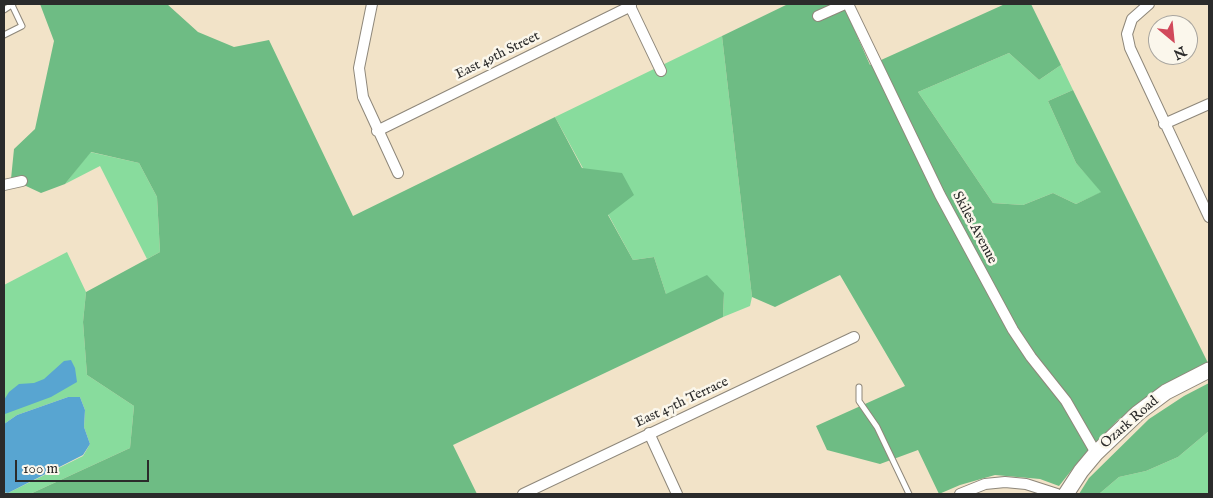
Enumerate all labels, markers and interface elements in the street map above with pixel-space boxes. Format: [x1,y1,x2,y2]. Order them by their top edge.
north arrow [1148,15,1198,65]
street label: East 49th Street [453,28,543,84]
text: N [1170,42,1189,63]
street label: Skiles Avenue [948,189,1000,267]
street label: East 47th Terrace [633,374,731,432]
street label: Ozark Road [1098,393,1162,453]
scale bar [18,450,151,482]
text: 100 m [23,459,58,478]

